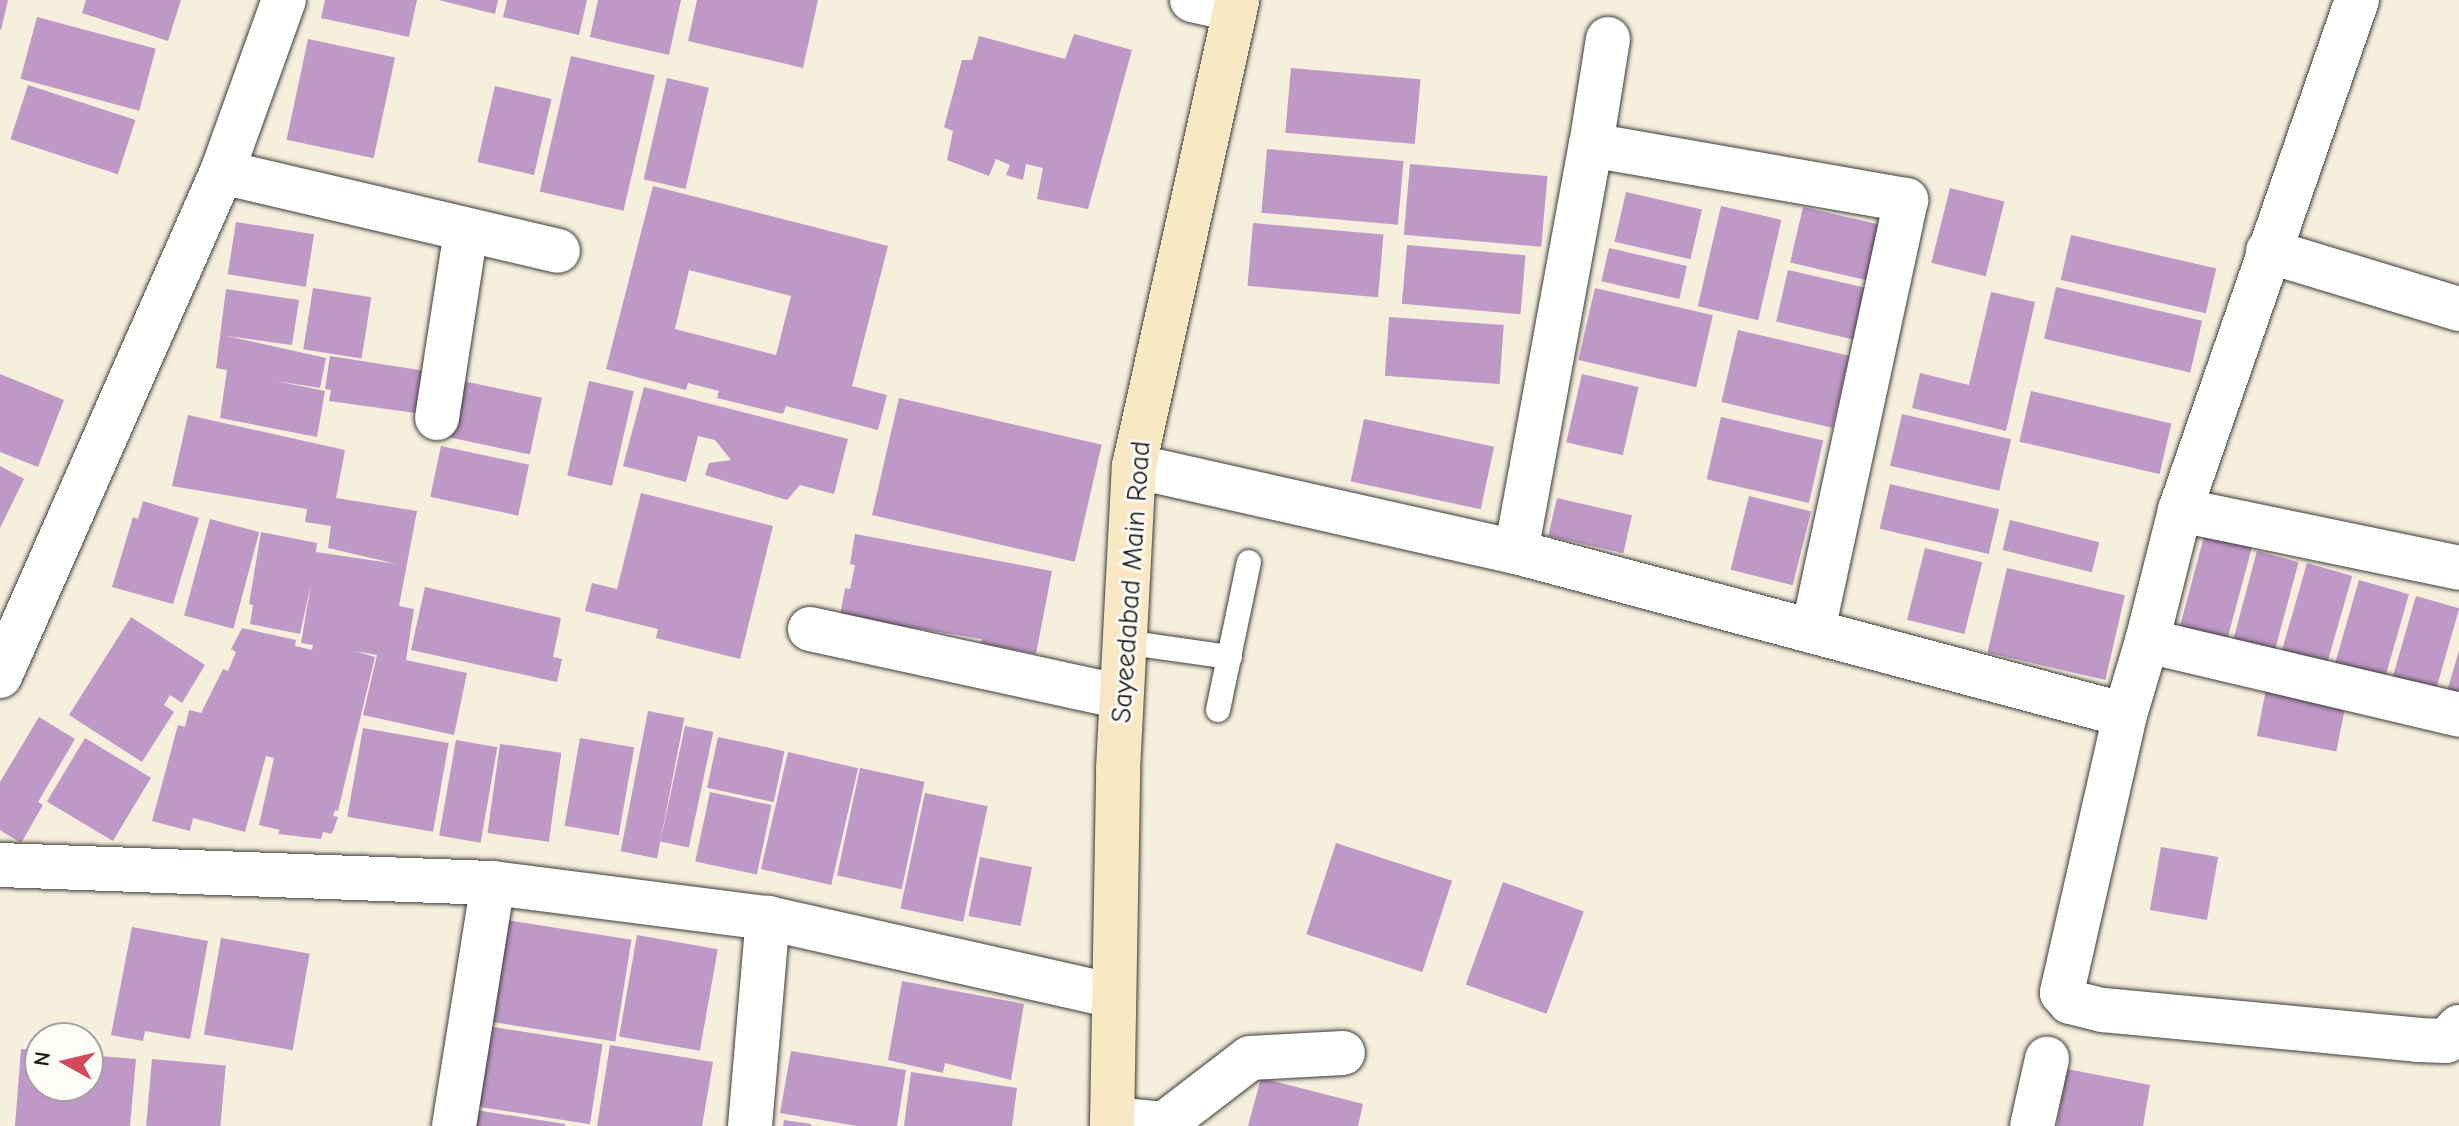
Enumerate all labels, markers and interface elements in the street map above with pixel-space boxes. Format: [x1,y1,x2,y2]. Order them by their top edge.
street label: Sayeedabad Main Road [1104,440,1158,724]
north arrow [24,1022,104,1102]
text: N [28,1050,56,1068]

